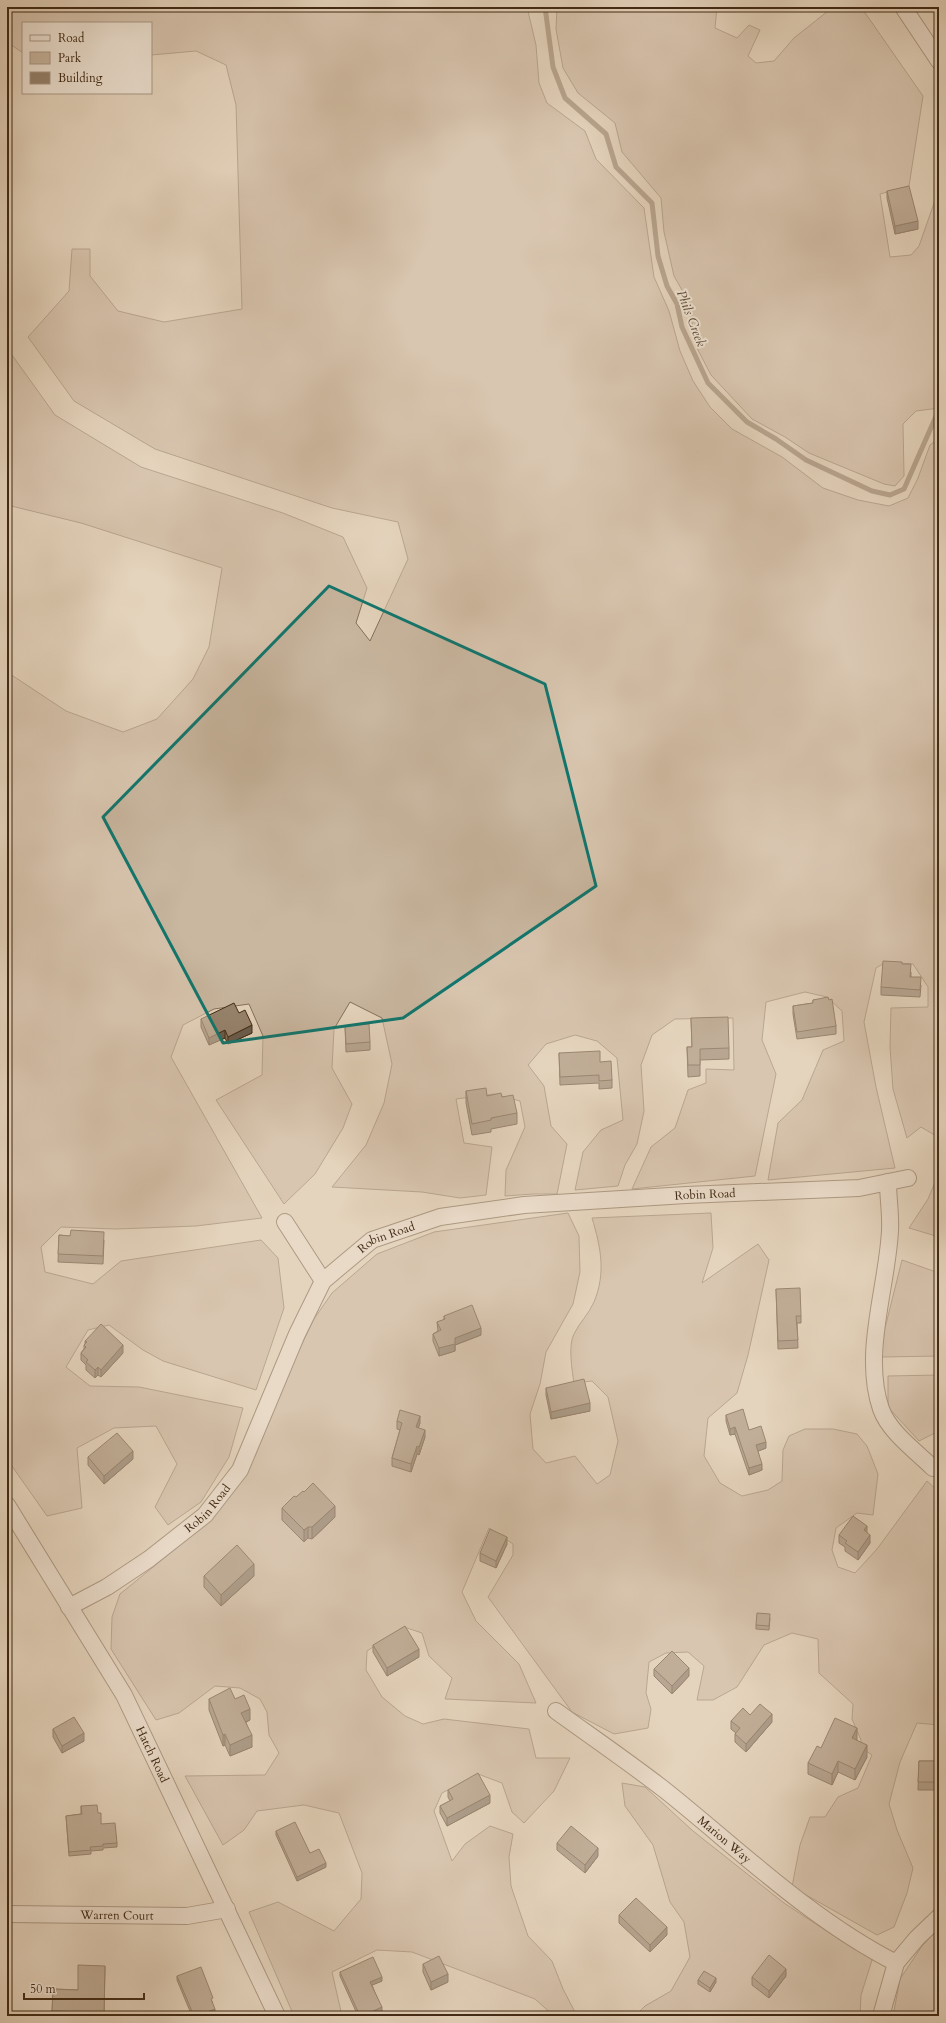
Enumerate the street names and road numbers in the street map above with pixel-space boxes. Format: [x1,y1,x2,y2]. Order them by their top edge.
street label: Robin Road [674,1185,736,1204]
street label: Robin Road [354,1218,417,1257]
street label: Robin Road [181,1480,234,1536]
street label: Hatch Road [132,1724,173,1786]
street label: Marion Way [694,1812,755,1867]
street label: Warren Court [79,1907,154,1924]

